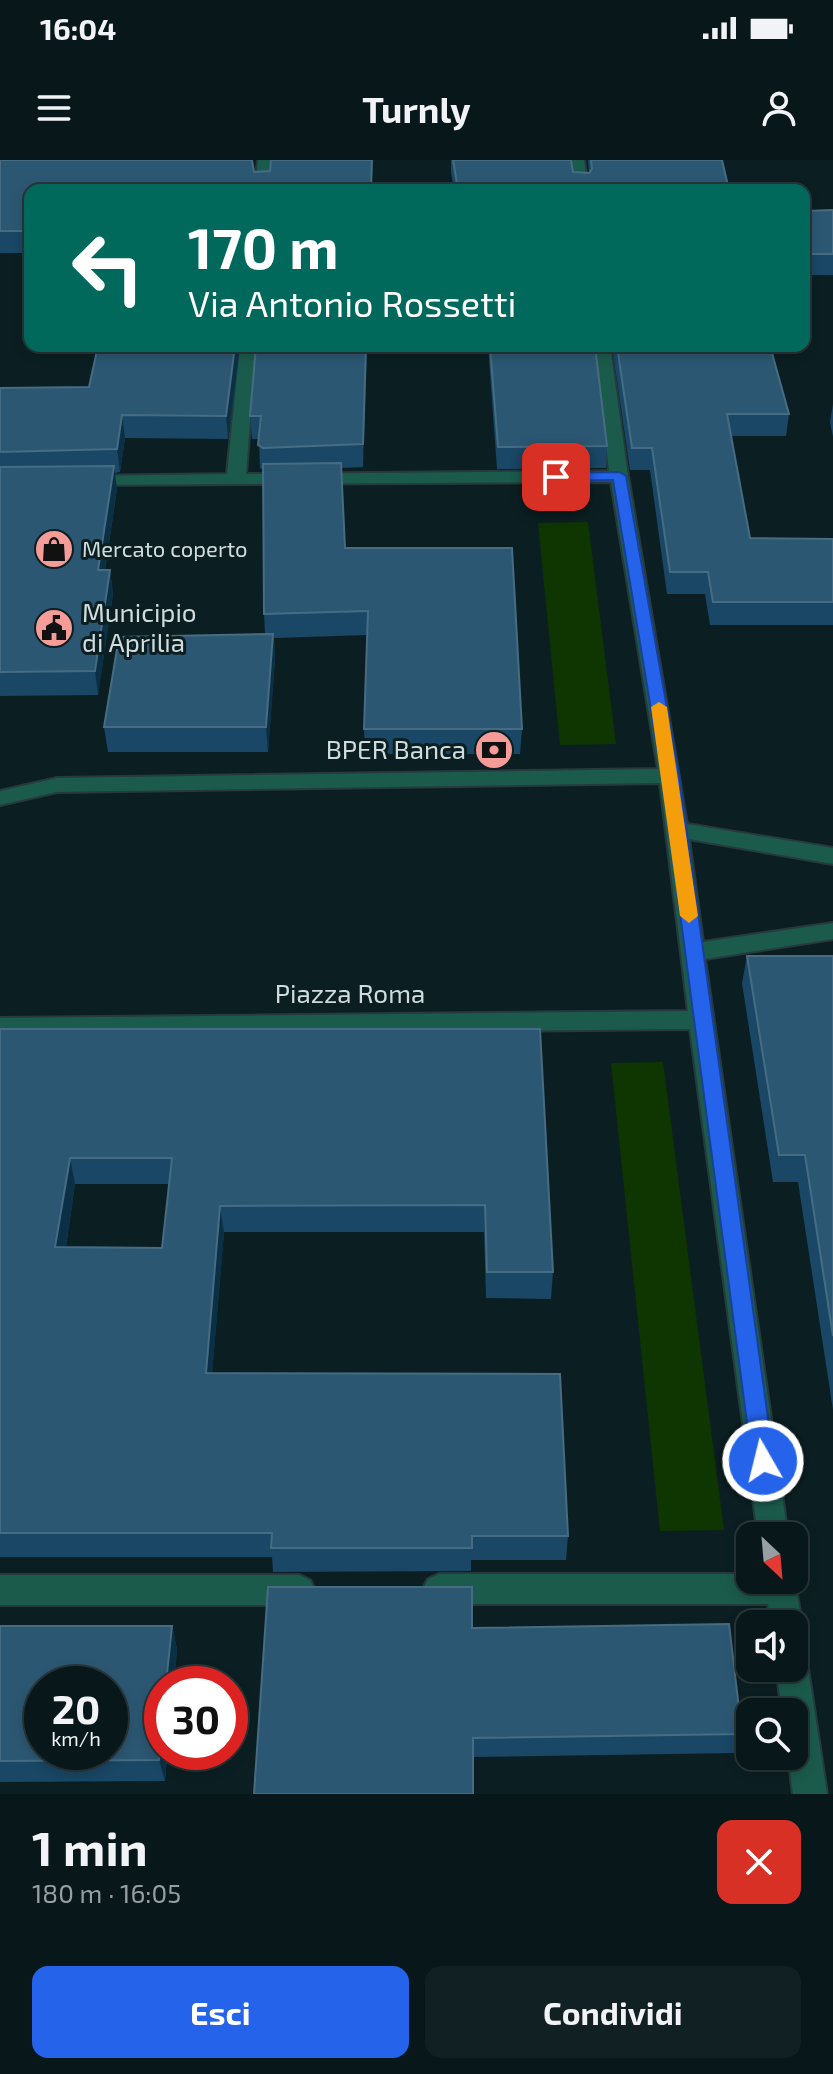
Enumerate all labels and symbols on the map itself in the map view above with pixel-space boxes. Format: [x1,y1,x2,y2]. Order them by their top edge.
pin [522,443,590,511]
shop icon: Mercato coperto [33,528,75,570]
place label: Mercato coperto [82,535,248,561]
place label: Municipio di Aprilia [82,596,197,657]
public building icon: Municipio di Aprilia [33,607,75,649]
bank icon: BPER Banca [473,729,515,771]
place label: BPER Banca [326,733,466,764]
street label: Piazza Roma [275,977,425,1008]
position arrow [721,1419,805,1503]
north arrow [736,1522,808,1594]
speed limit sign: 30 [144,1666,248,1770]

